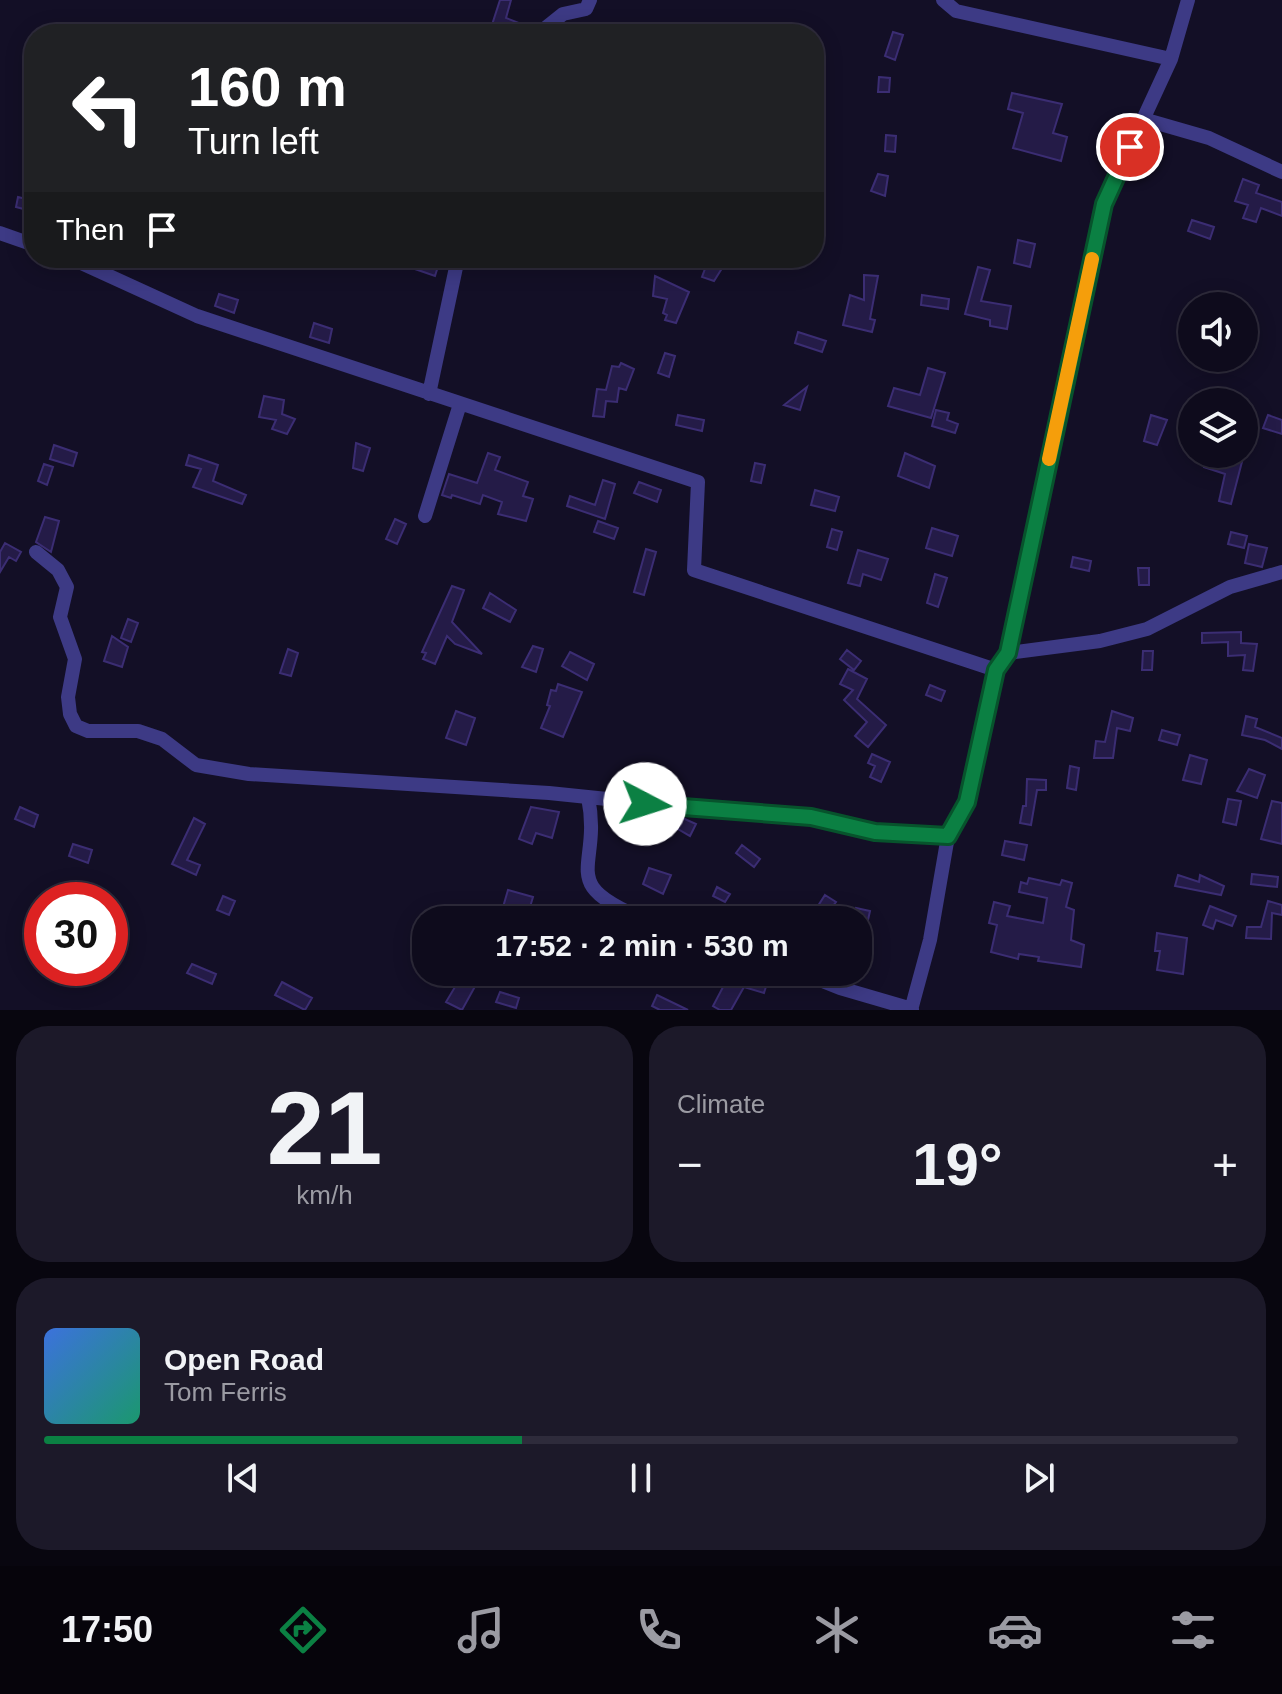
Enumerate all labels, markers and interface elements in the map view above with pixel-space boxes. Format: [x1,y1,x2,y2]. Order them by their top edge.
text: 160 m [188,55,347,118]
icon: left [56,56,160,160]
pin [1096,113,1164,181]
text: Turn left [188,121,319,162]
icon: arrive [1108,125,1152,169]
icon: arrive [140,208,184,252]
text: Then [56,213,124,246]
map controls [1178,292,1258,468]
button: sound [1178,292,1258,372]
button: layers [1178,388,1258,468]
position arrow [603,762,687,846]
speed limit sign: 30 [24,882,128,986]
text: 17:52 · 2 min · 530 m [495,929,789,962]
text: 21 [267,1070,382,1186]
text: Climate [677,1089,765,1119]
text: 19° [912,1131,1003,1198]
text: − [677,1140,703,1189]
text: + [1212,1140,1238,1189]
text: km/h [296,1180,353,1210]
text: Open Road [164,1343,324,1376]
text: Tom Ferris [164,1377,287,1407]
icon: previous [221,1456,265,1500]
icon: pause [619,1456,663,1500]
icon: next [1017,1456,1061,1500]
icon: directions [275,1602,331,1658]
icon: music [453,1602,509,1658]
icon: phone [631,1602,687,1658]
icon: climate [809,1602,865,1658]
icon: car [987,1602,1043,1658]
icon: filters [1165,1602,1221,1658]
text: 17:50 [61,1609,153,1650]

